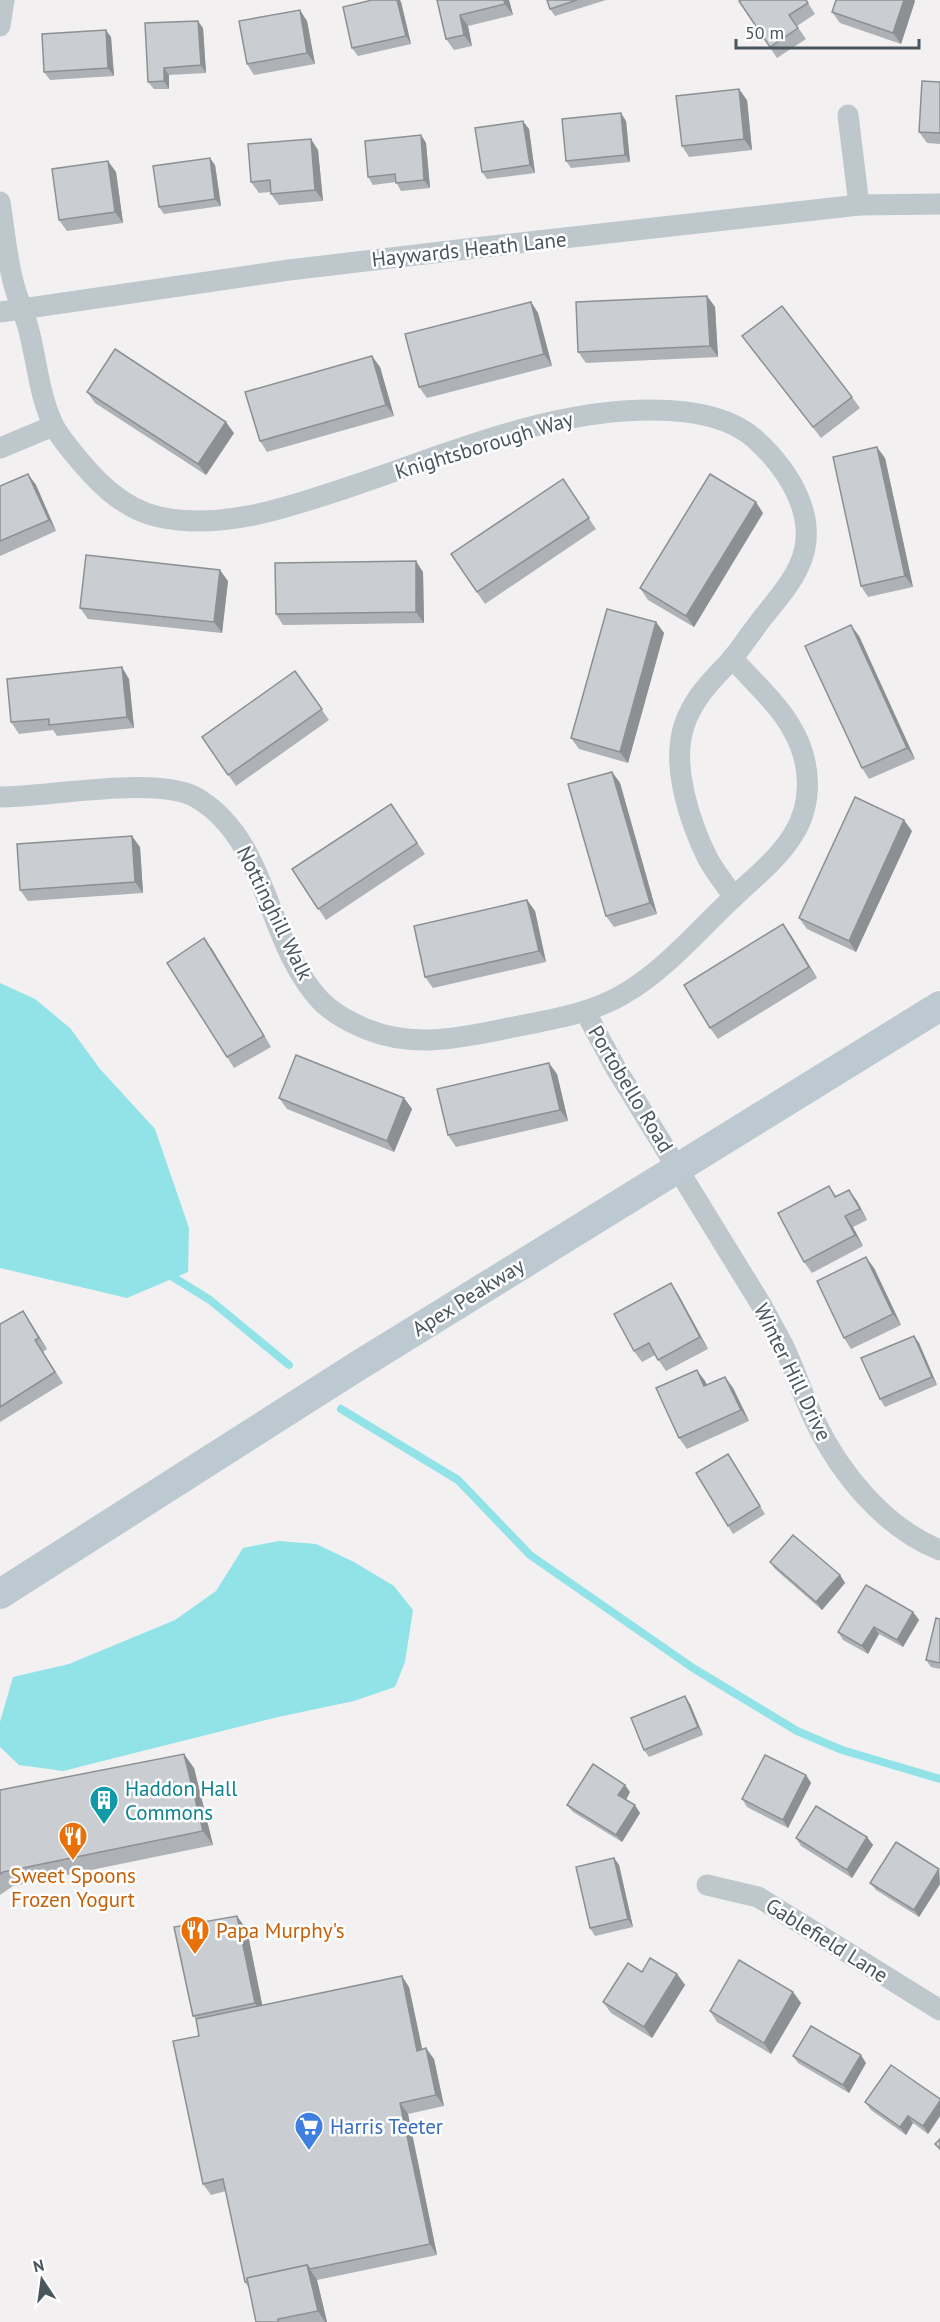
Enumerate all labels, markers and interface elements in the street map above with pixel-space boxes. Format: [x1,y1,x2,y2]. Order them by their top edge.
scale bar [736,12,919,50]
text: 50 m [745,21,784,44]
street label: Haywards Heath Lane [370,225,568,273]
street label: Knightsborough Way [392,405,577,485]
street label: Nottinghill Walk [231,842,319,984]
street label: Portobello Road [582,1020,680,1158]
street label: Apex Peakway [407,1252,529,1342]
street label: Winter Hill Drive [748,1299,838,1445]
place label: Haddon Hall Commons [125,1775,237,1826]
building icon: Haddon Hall Commons [88,1784,120,1826]
restaurant icon: Sweet Spoons Frozen Yogurt [57,1820,89,1862]
place label: Sweet Spoons Frozen Yogurt [10,1862,136,1913]
street label: Gablefield Lane [761,1892,893,1988]
restaurant icon: Papa Murphy's [179,1914,211,1956]
place label: Papa Murphy's [216,1917,345,1944]
supermarket icon: Harris Teeter [293,2110,325,2152]
place label: Harris Teeter [330,2113,443,2140]
north arrow [12,2250,72,2310]
text: N [31,2254,46,2276]

